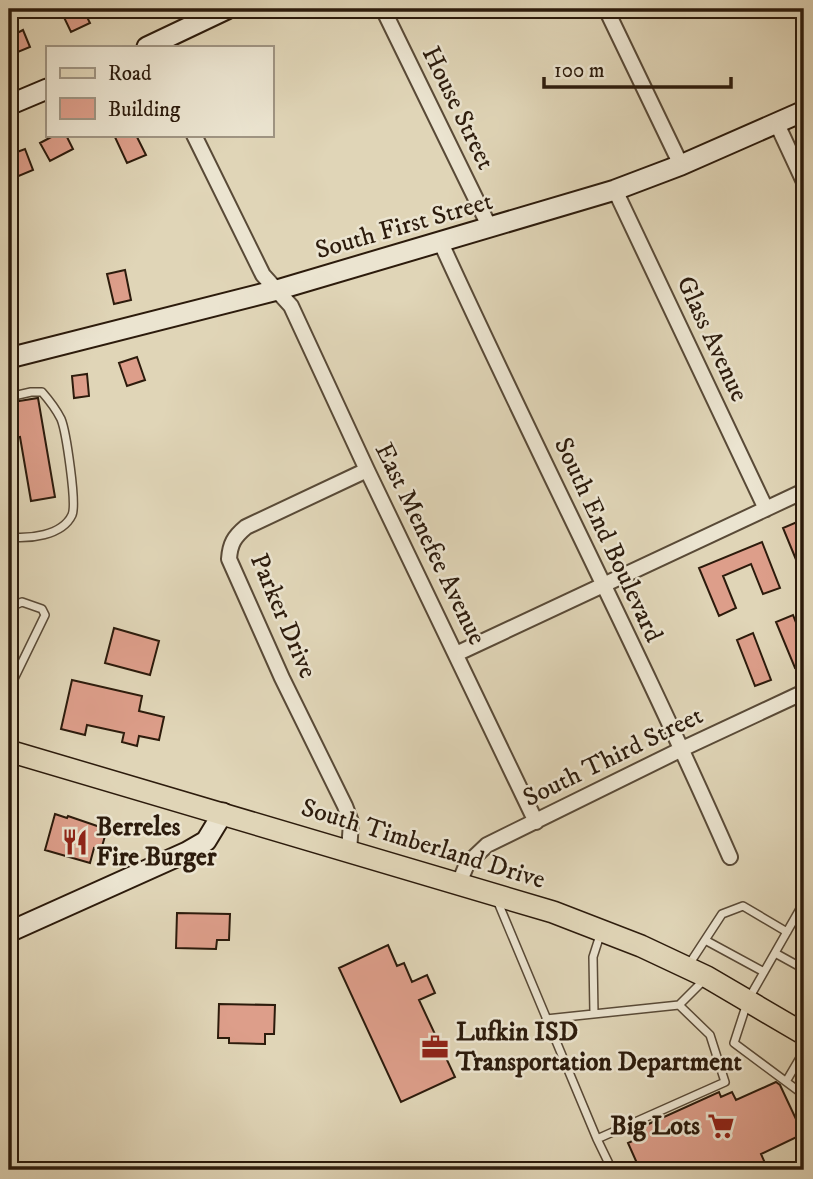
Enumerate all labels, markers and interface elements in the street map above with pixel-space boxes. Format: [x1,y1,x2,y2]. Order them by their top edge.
street label: House Street [414,41,502,175]
legend [46,46,273,136]
scale bar [544,46,731,90]
text: 100 m [554,58,605,84]
text: Road [108,61,152,87]
text: Building [108,97,181,123]
street label: South First Street [312,185,496,267]
street label: Glass Avenue [669,271,755,407]
street label: South End Boulevard [546,432,670,648]
street label: East Menefee Avenue [367,438,493,650]
street label: Parker Drive [242,549,324,683]
street label: South Third Street [518,699,708,815]
street label: South Timberland Drive [297,791,549,897]
place label: Berreles Fire Burger [96,811,217,874]
restaurant icon: Berreles Fire Burger [60,827,90,857]
place label: Lufkin ISD Transportation Department [455,1016,742,1079]
office icon: Lufkin ISD Transportation Department [420,1032,450,1062]
place label: Big Lots [610,1110,700,1143]
supermarket icon: Big Lots [706,1111,736,1141]

